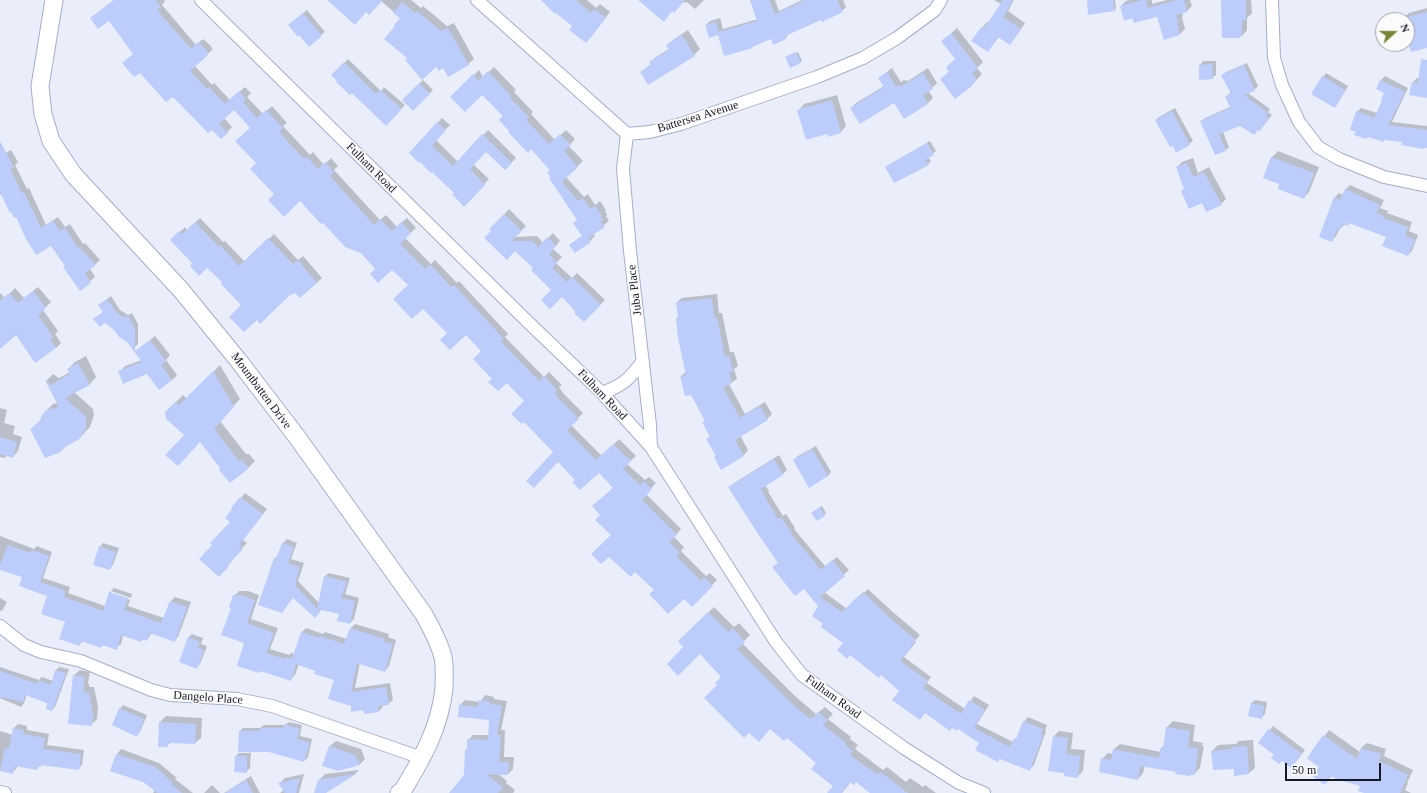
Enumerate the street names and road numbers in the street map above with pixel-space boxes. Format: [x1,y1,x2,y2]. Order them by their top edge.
street label: Battersea Avenue [656,98,740,136]
street label: Fulham Road [343,140,399,196]
street label: Juba Place [625,264,645,316]
street label: Mountbatten Drive [228,350,294,432]
street label: Fulham Road [574,367,630,423]
street label: Fulham Road [802,672,864,722]
street label: Dangelo Place [173,688,243,708]

